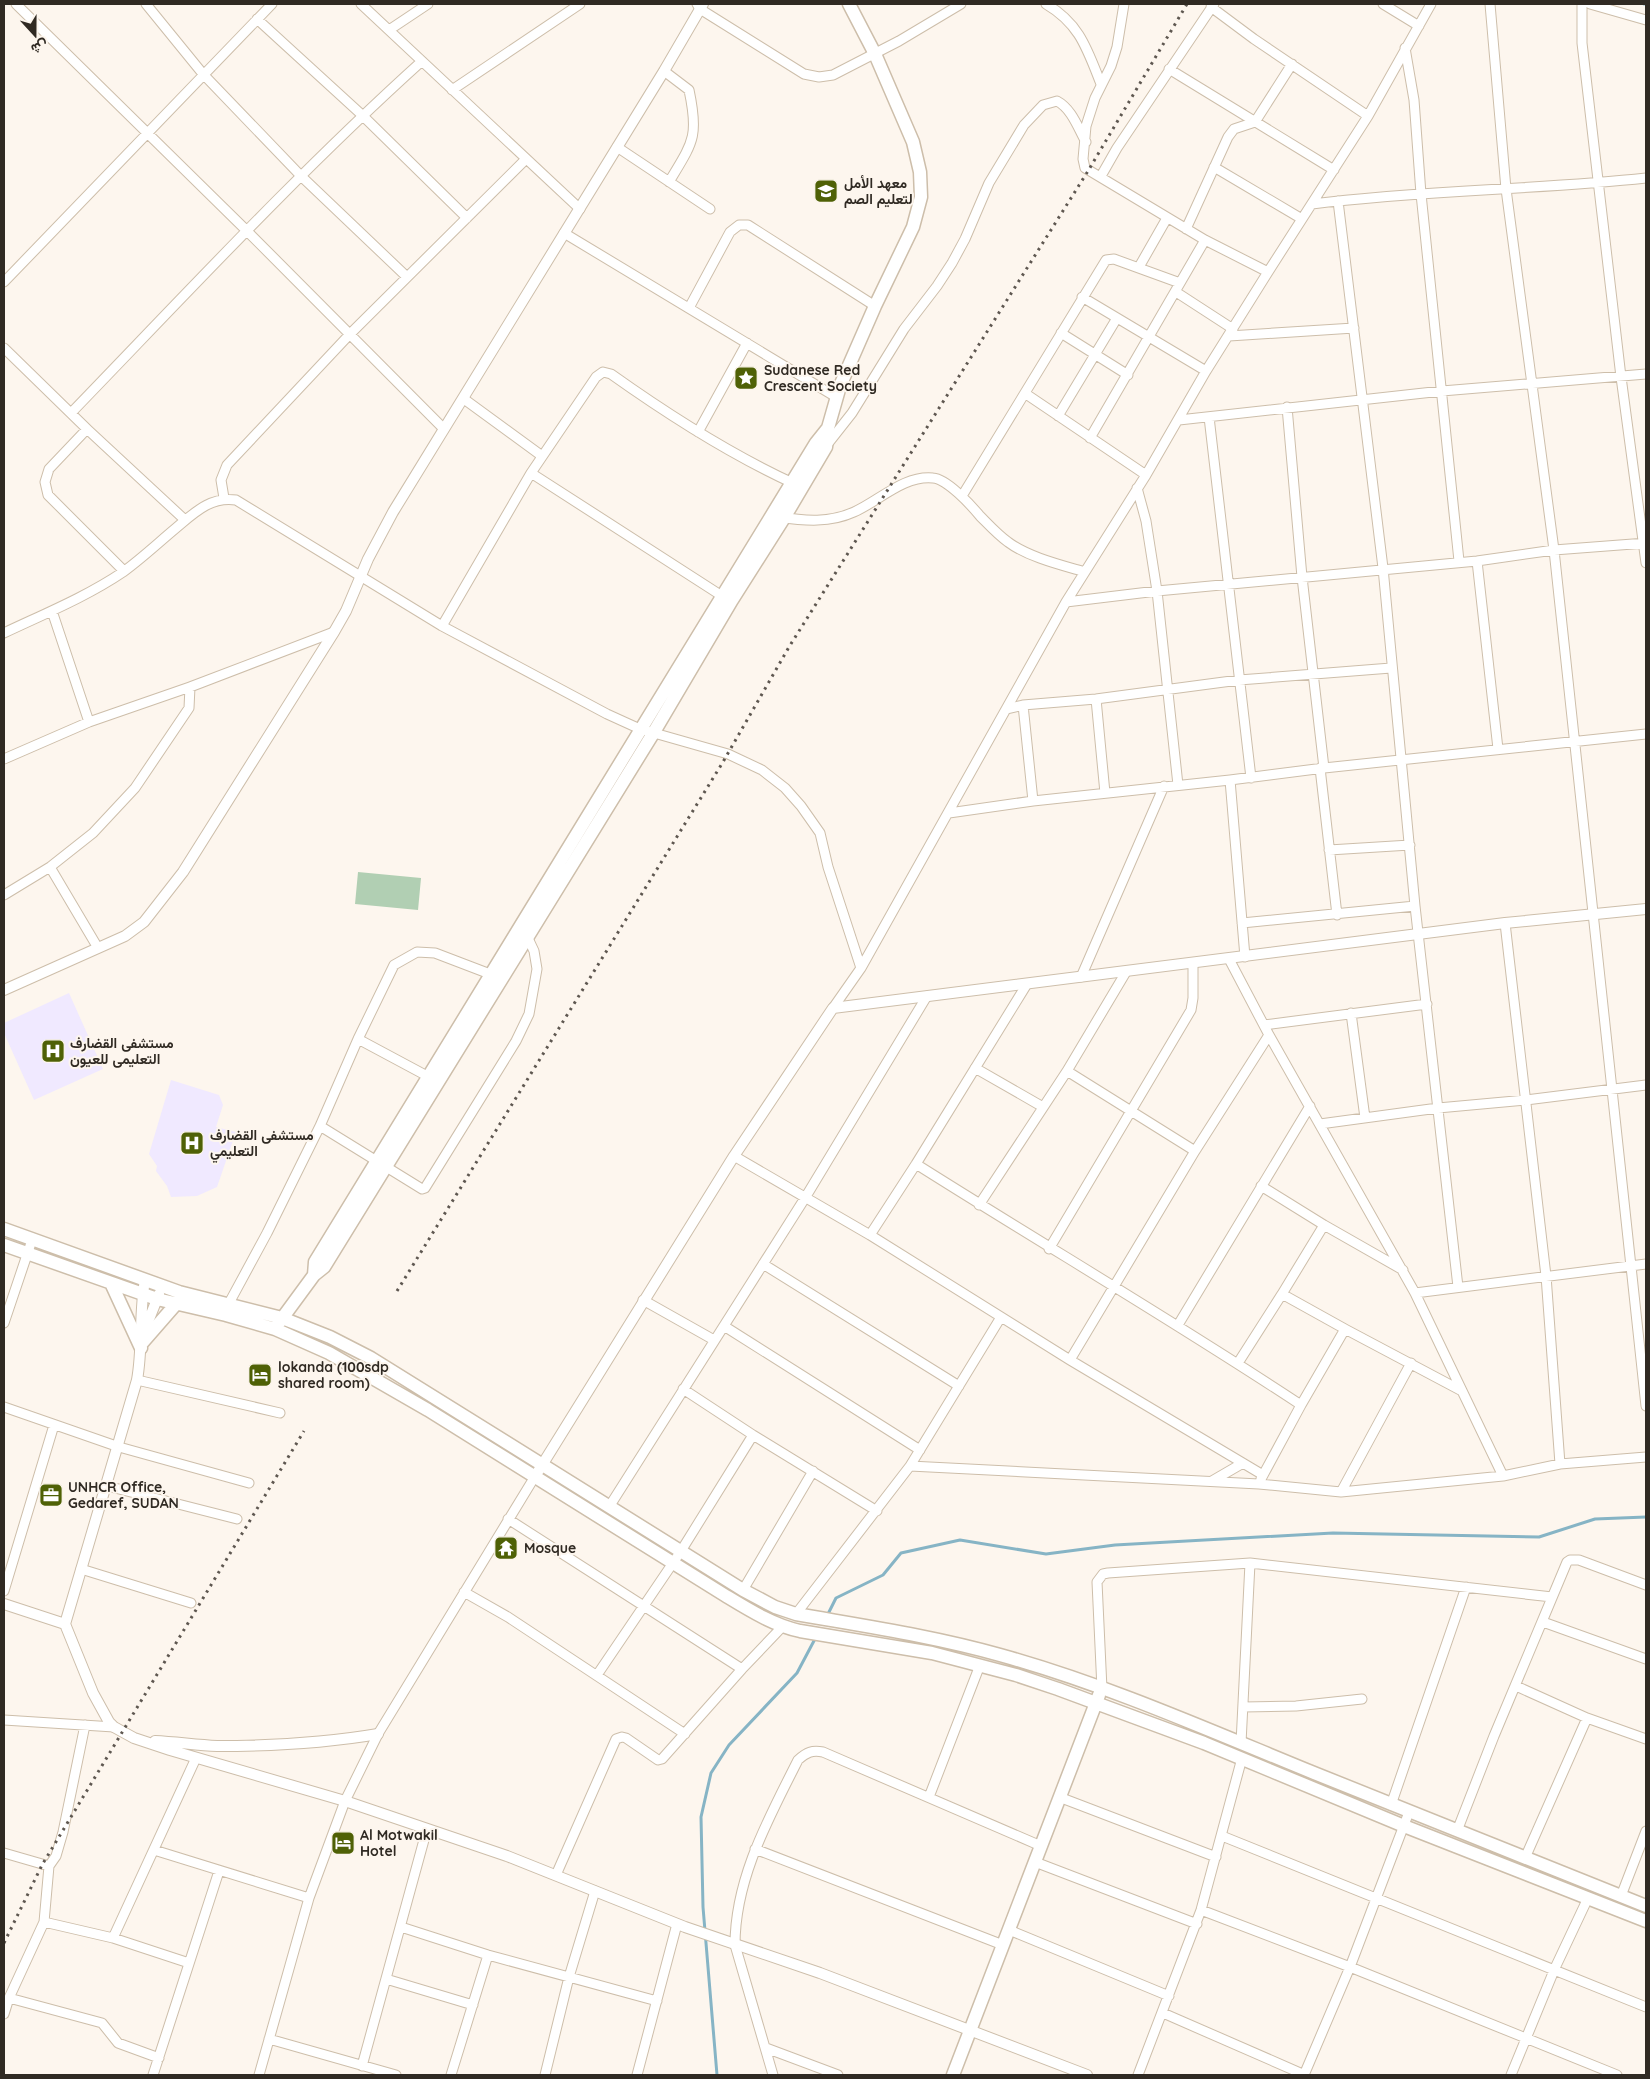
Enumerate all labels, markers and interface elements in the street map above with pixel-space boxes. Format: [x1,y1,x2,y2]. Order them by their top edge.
north arrow [10,10,60,60]
text: ش [28,36,51,59]
place label: معهد الأمل لتعليم الصم [844,174,913,208]
school or university icon: معهد الأمل لتعليم الصم [813,178,839,204]
place label: Sudanese Red Crescent Society [764,361,877,395]
place icon: Sudanese Red Crescent Society [733,365,759,391]
place label: مستشفى القضارف التعليمى للعيون [70,1034,174,1068]
hospital icon: مستشفى القضارف التعليمى للعيون [40,1038,66,1064]
place label: مستشفى القضارف التعليمي [210,1126,314,1163]
hospital icon: مستشفى القضارف التعليمي [179,1130,205,1156]
place label: lokanda (100sdp shared room) [278,1358,389,1392]
hotel icon: lokanda (100sdp shared room) [247,1362,273,1388]
place label: UNHCR Office, Gedaref, SUDAN [68,1478,179,1512]
office icon: UNHCR Office, Gedaref, SUDAN [38,1482,64,1508]
temple icon: Mosque [493,1535,519,1561]
place label: Mosque [524,1539,576,1557]
place label: Al Motwakil Hotel [360,1826,438,1860]
hotel icon: Al Motwakil Hotel [330,1830,356,1856]

